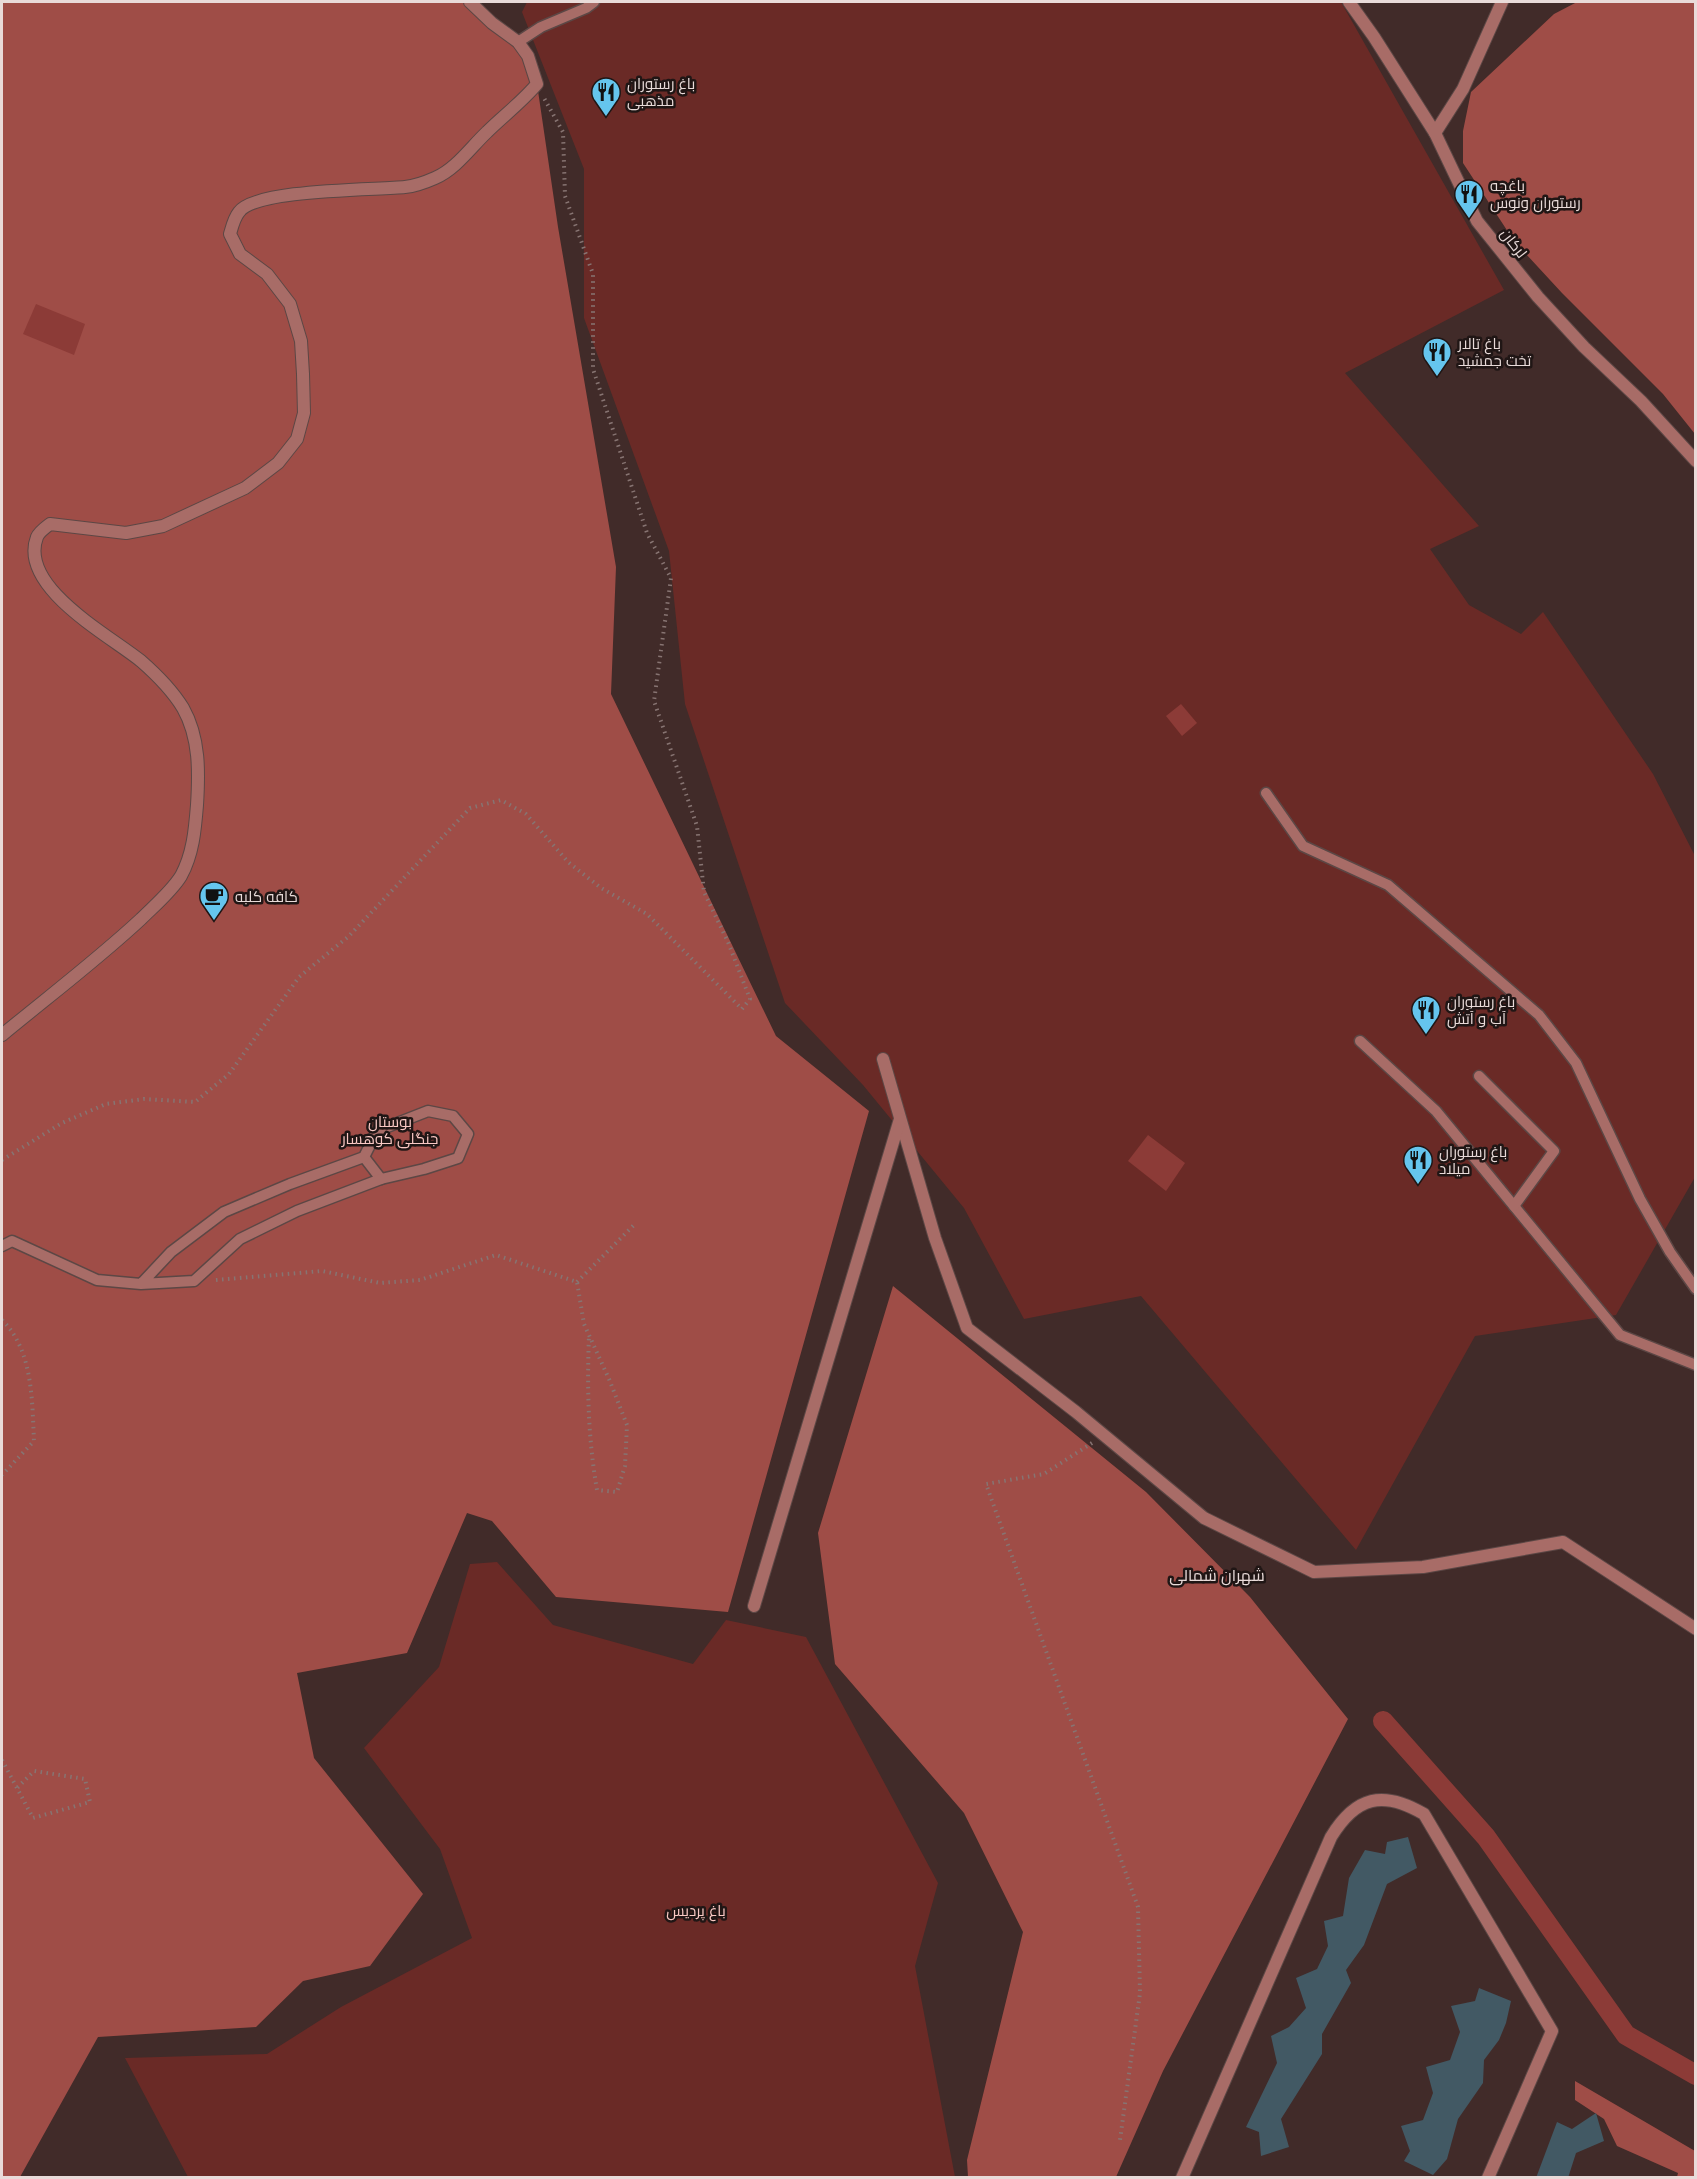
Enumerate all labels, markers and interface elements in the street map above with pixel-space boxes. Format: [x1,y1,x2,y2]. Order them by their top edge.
place label: باغ رستوران مذهبی [627,75,695,111]
restaurant icon: باغ رستوران مذهبی [590,76,622,118]
place label: باغچه رستوران ونوس [1490,177,1581,213]
restaurant icon: باغچه رستوران ونوس [1453,178,1485,220]
street label: لرکان [1496,225,1531,262]
place label: باغ تالار تخت جمشید [1457,335,1531,369]
restaurant icon: باغ تالار تخت جمشید [1421,336,1453,378]
cafe icon: کافه کلبه [198,880,230,922]
place label: کافه کلبه [235,888,298,905]
place label: باغ رستوران آب و آتش [1447,993,1515,1029]
restaurant icon: باغ رستوران آب و آتش [1410,994,1442,1036]
park label: بوستان جنگلی کوهسار [341,1113,438,1149]
place label: باغ رستوران میلاد [1439,1143,1507,1177]
restaurant icon: باغ رستوران میلاد [1402,1144,1434,1186]
district label: شهران شمالی [1169,1567,1265,1586]
park label: باغ پردیس [666,1902,726,1922]

